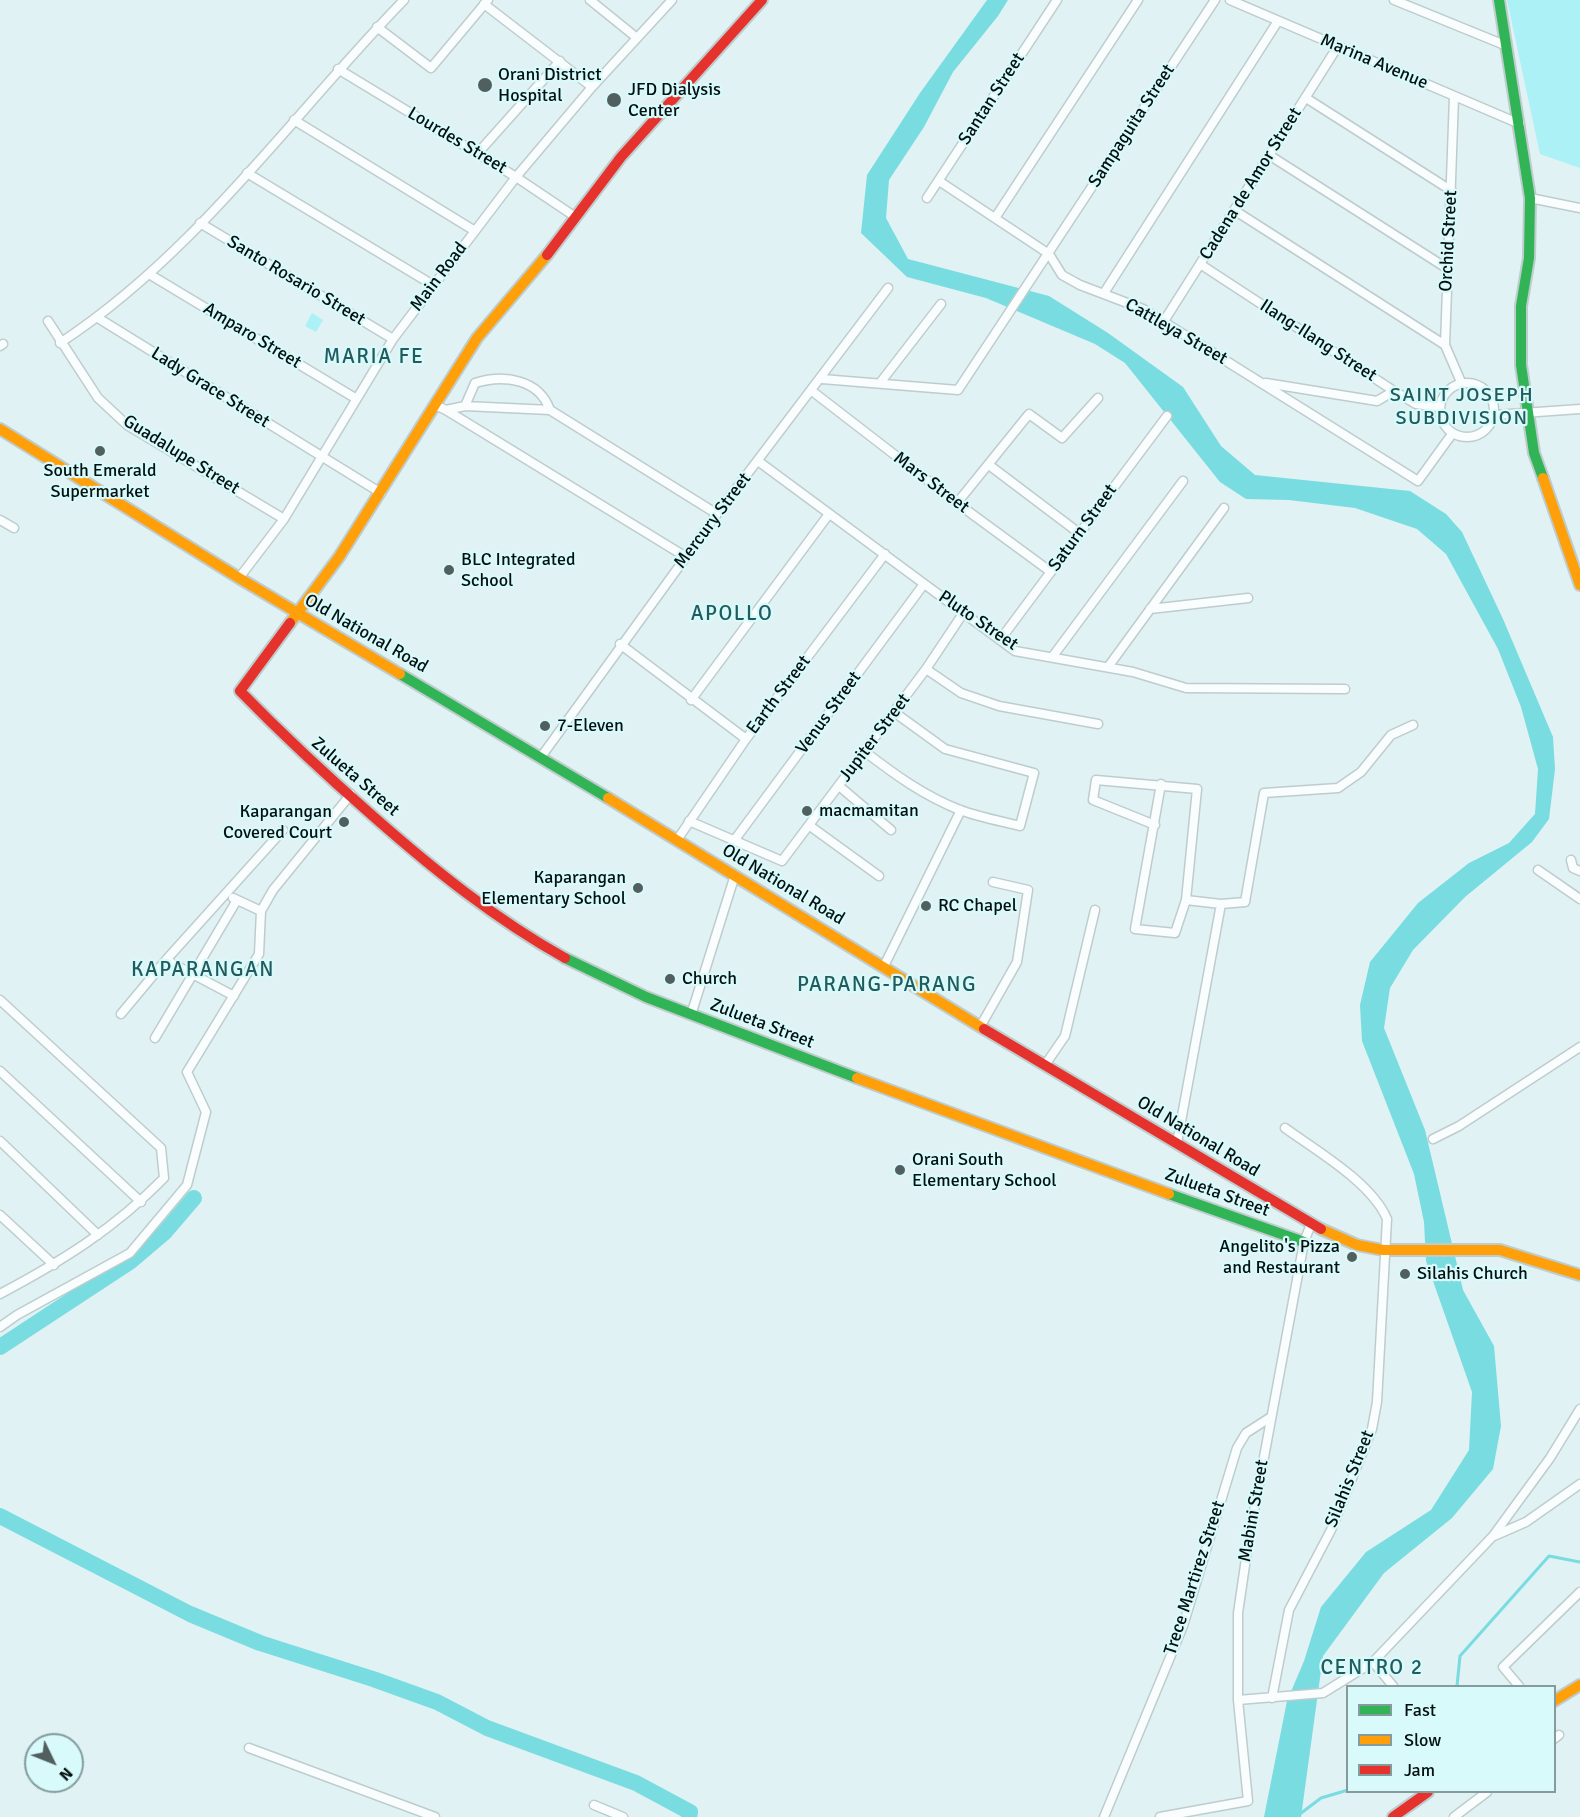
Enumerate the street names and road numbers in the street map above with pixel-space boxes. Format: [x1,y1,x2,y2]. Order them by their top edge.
street label: Marina Avenue [1317,30,1431,94]
street label: Santan Street [954,49,1030,149]
street label: Sampaguita Street [1084,60,1180,192]
street label: Lourdes Street [403,103,511,179]
street label: Cadena de Amor Street [1195,104,1307,264]
street label: Orchid Street [1436,190,1462,292]
street label: Santo Rosario Street [223,231,369,331]
street label: Main Road [406,238,472,316]
street label: Cattleya Street [1121,294,1231,370]
street label: Ilang-Ilang Street [1255,295,1381,387]
street label: Amparo Street [199,298,305,374]
street label: Lady Grace Street [147,343,273,433]
street label: Guadalupe Street [119,410,243,500]
street label: Mars Street [889,448,973,518]
street label: Mercury Street [670,469,756,573]
street label: Saturn Street [1044,480,1122,576]
street label: Pluto Street [934,586,1022,656]
street label: Old National Road [300,590,432,678]
street label: Earth Street [742,651,816,739]
street label: Venus Street [792,667,866,759]
street label: Jupiter Street [835,690,915,786]
street label: Zulueta Street [307,733,403,821]
street label: Old National Road [718,840,848,930]
street label: Zulueta Street [707,994,817,1054]
street label: Old National Road [1133,1092,1263,1182]
street label: Zulueta Street [1162,1164,1272,1222]
street label: Silahis Street [1321,1427,1379,1531]
street label: Mabini Street [1234,1458,1274,1564]
street label: Trece Martirez Street [1160,1498,1230,1658]

